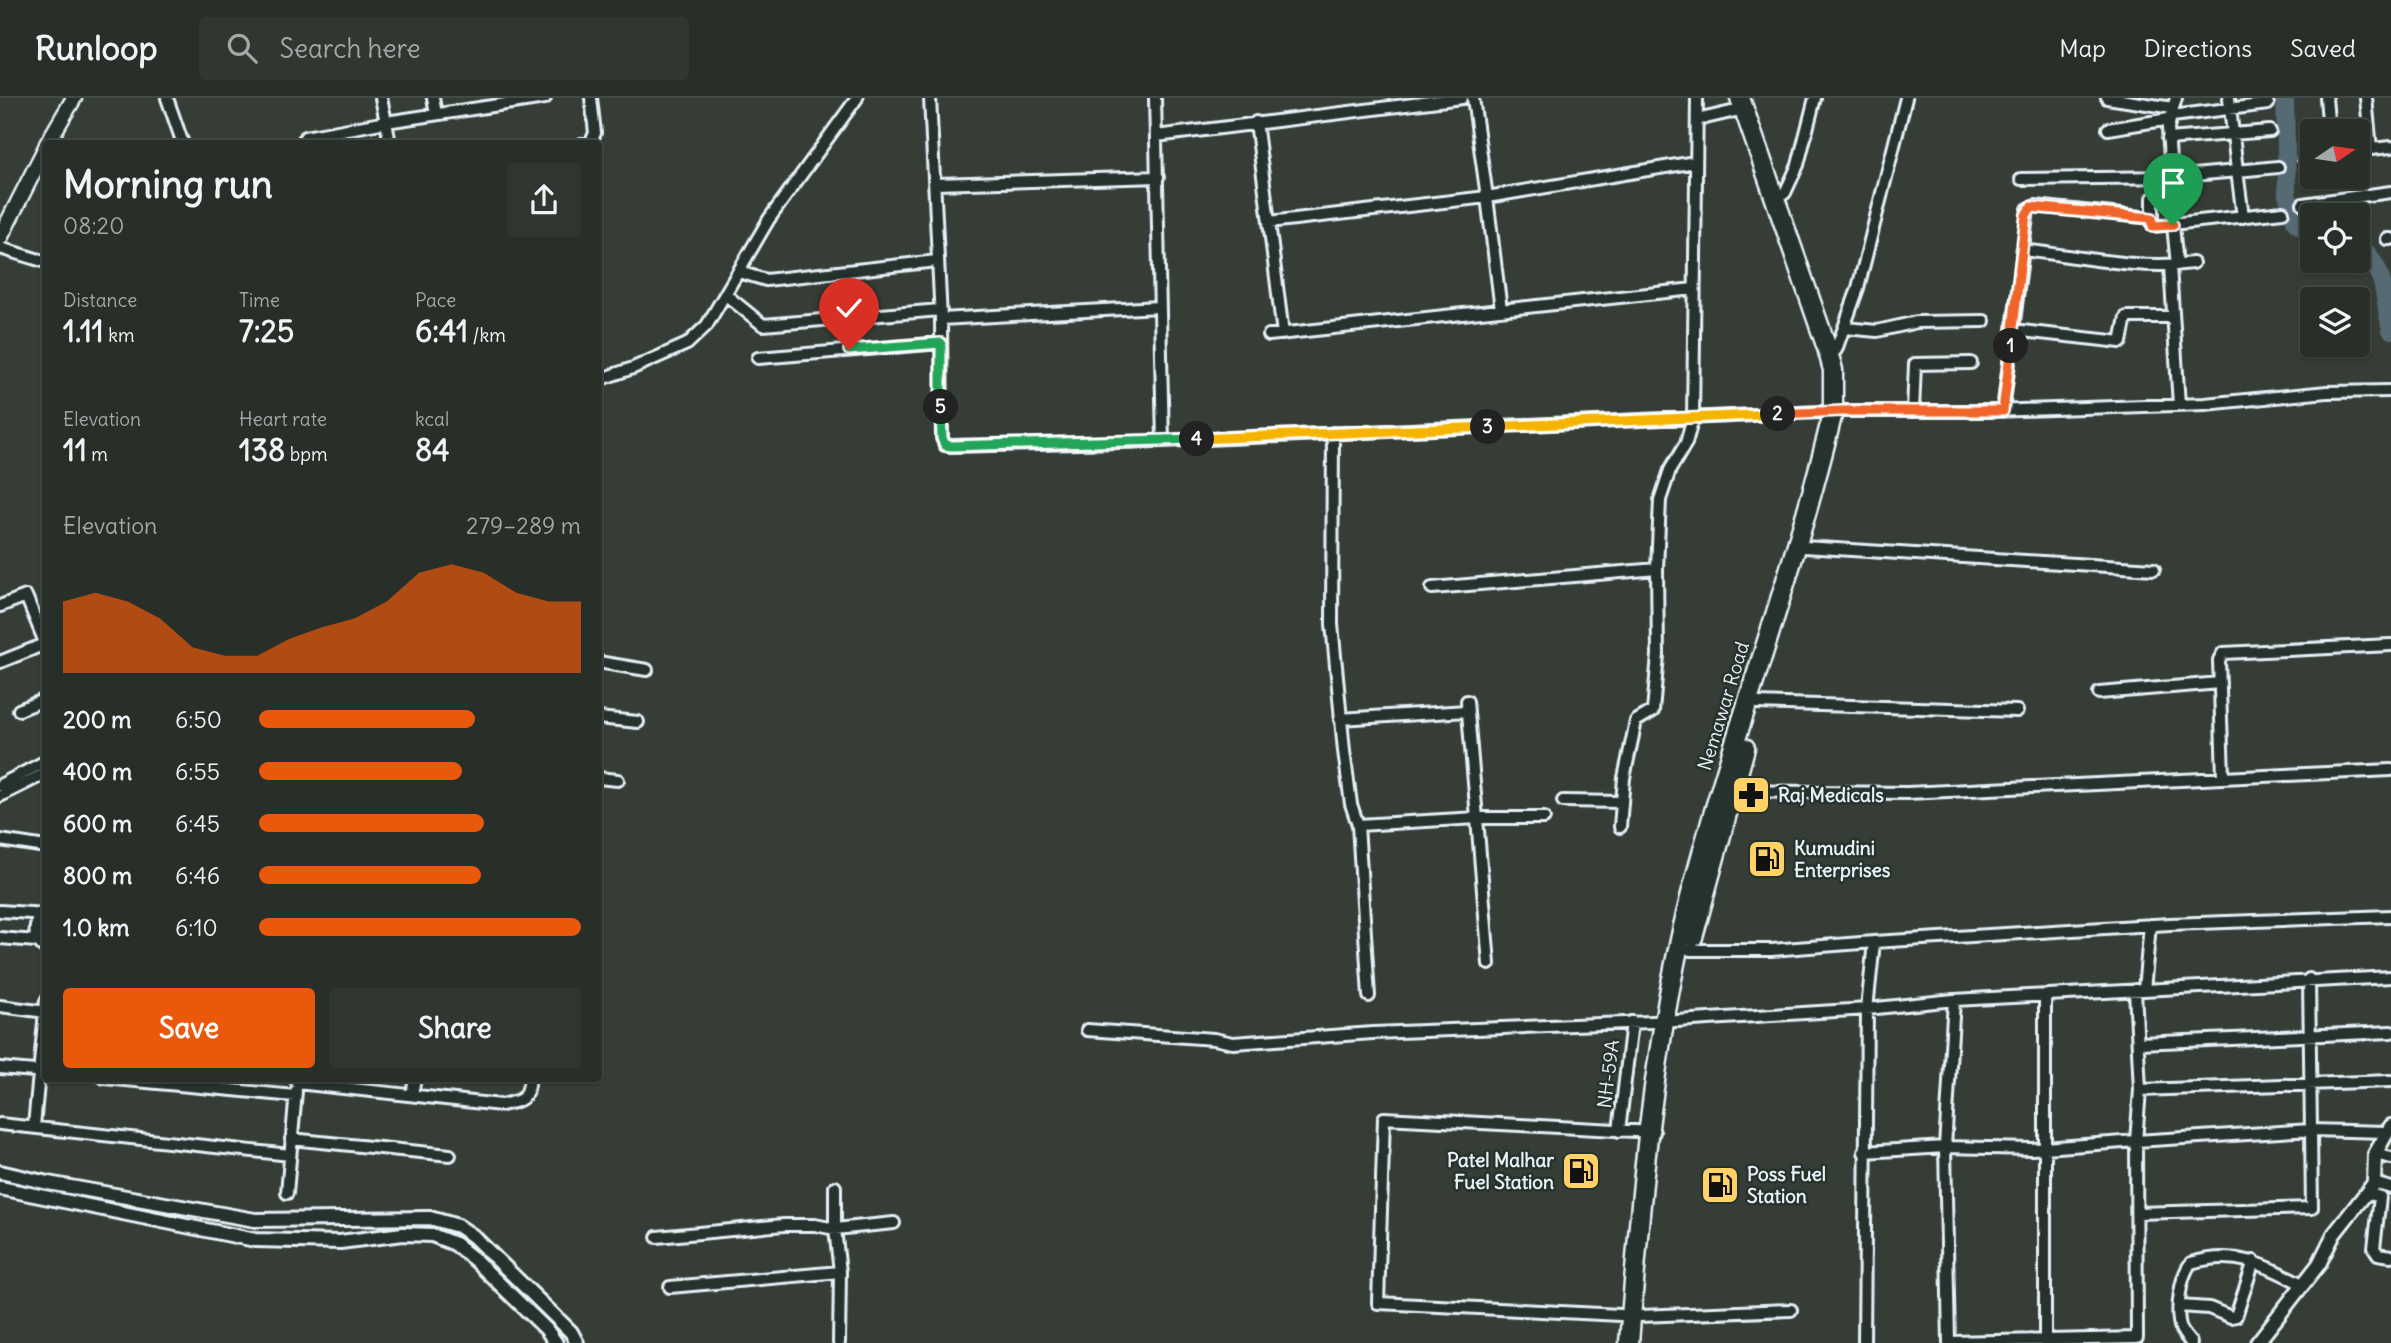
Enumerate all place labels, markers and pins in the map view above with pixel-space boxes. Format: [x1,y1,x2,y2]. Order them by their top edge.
pin [2143,153,2203,225]
pin [819,278,879,350]
pin: 1 [1994,328,2028,364]
pin: 5 [923,390,958,424]
pin: 2 [1760,396,1796,432]
pin: 3 [1470,410,1506,444]
pin: 4 [1180,422,1214,456]
pharmacy icon: Raj Medicals [1730,774,1772,816]
place label: Raj Medicals [1778,783,1884,807]
place label: Kumudini Enterprises [1794,836,1891,882]
fuel station icon: Kumudini Enterprises [1746,838,1788,880]
place label: Patel Malhar Fuel Station [1447,1148,1554,1194]
fuel station icon: Patel Malhar Fuel Station [1560,1150,1602,1192]
place label: Poss Fuel Station [1747,1162,1826,1208]
fuel station icon: Poss Fuel Station [1699,1164,1741,1206]

